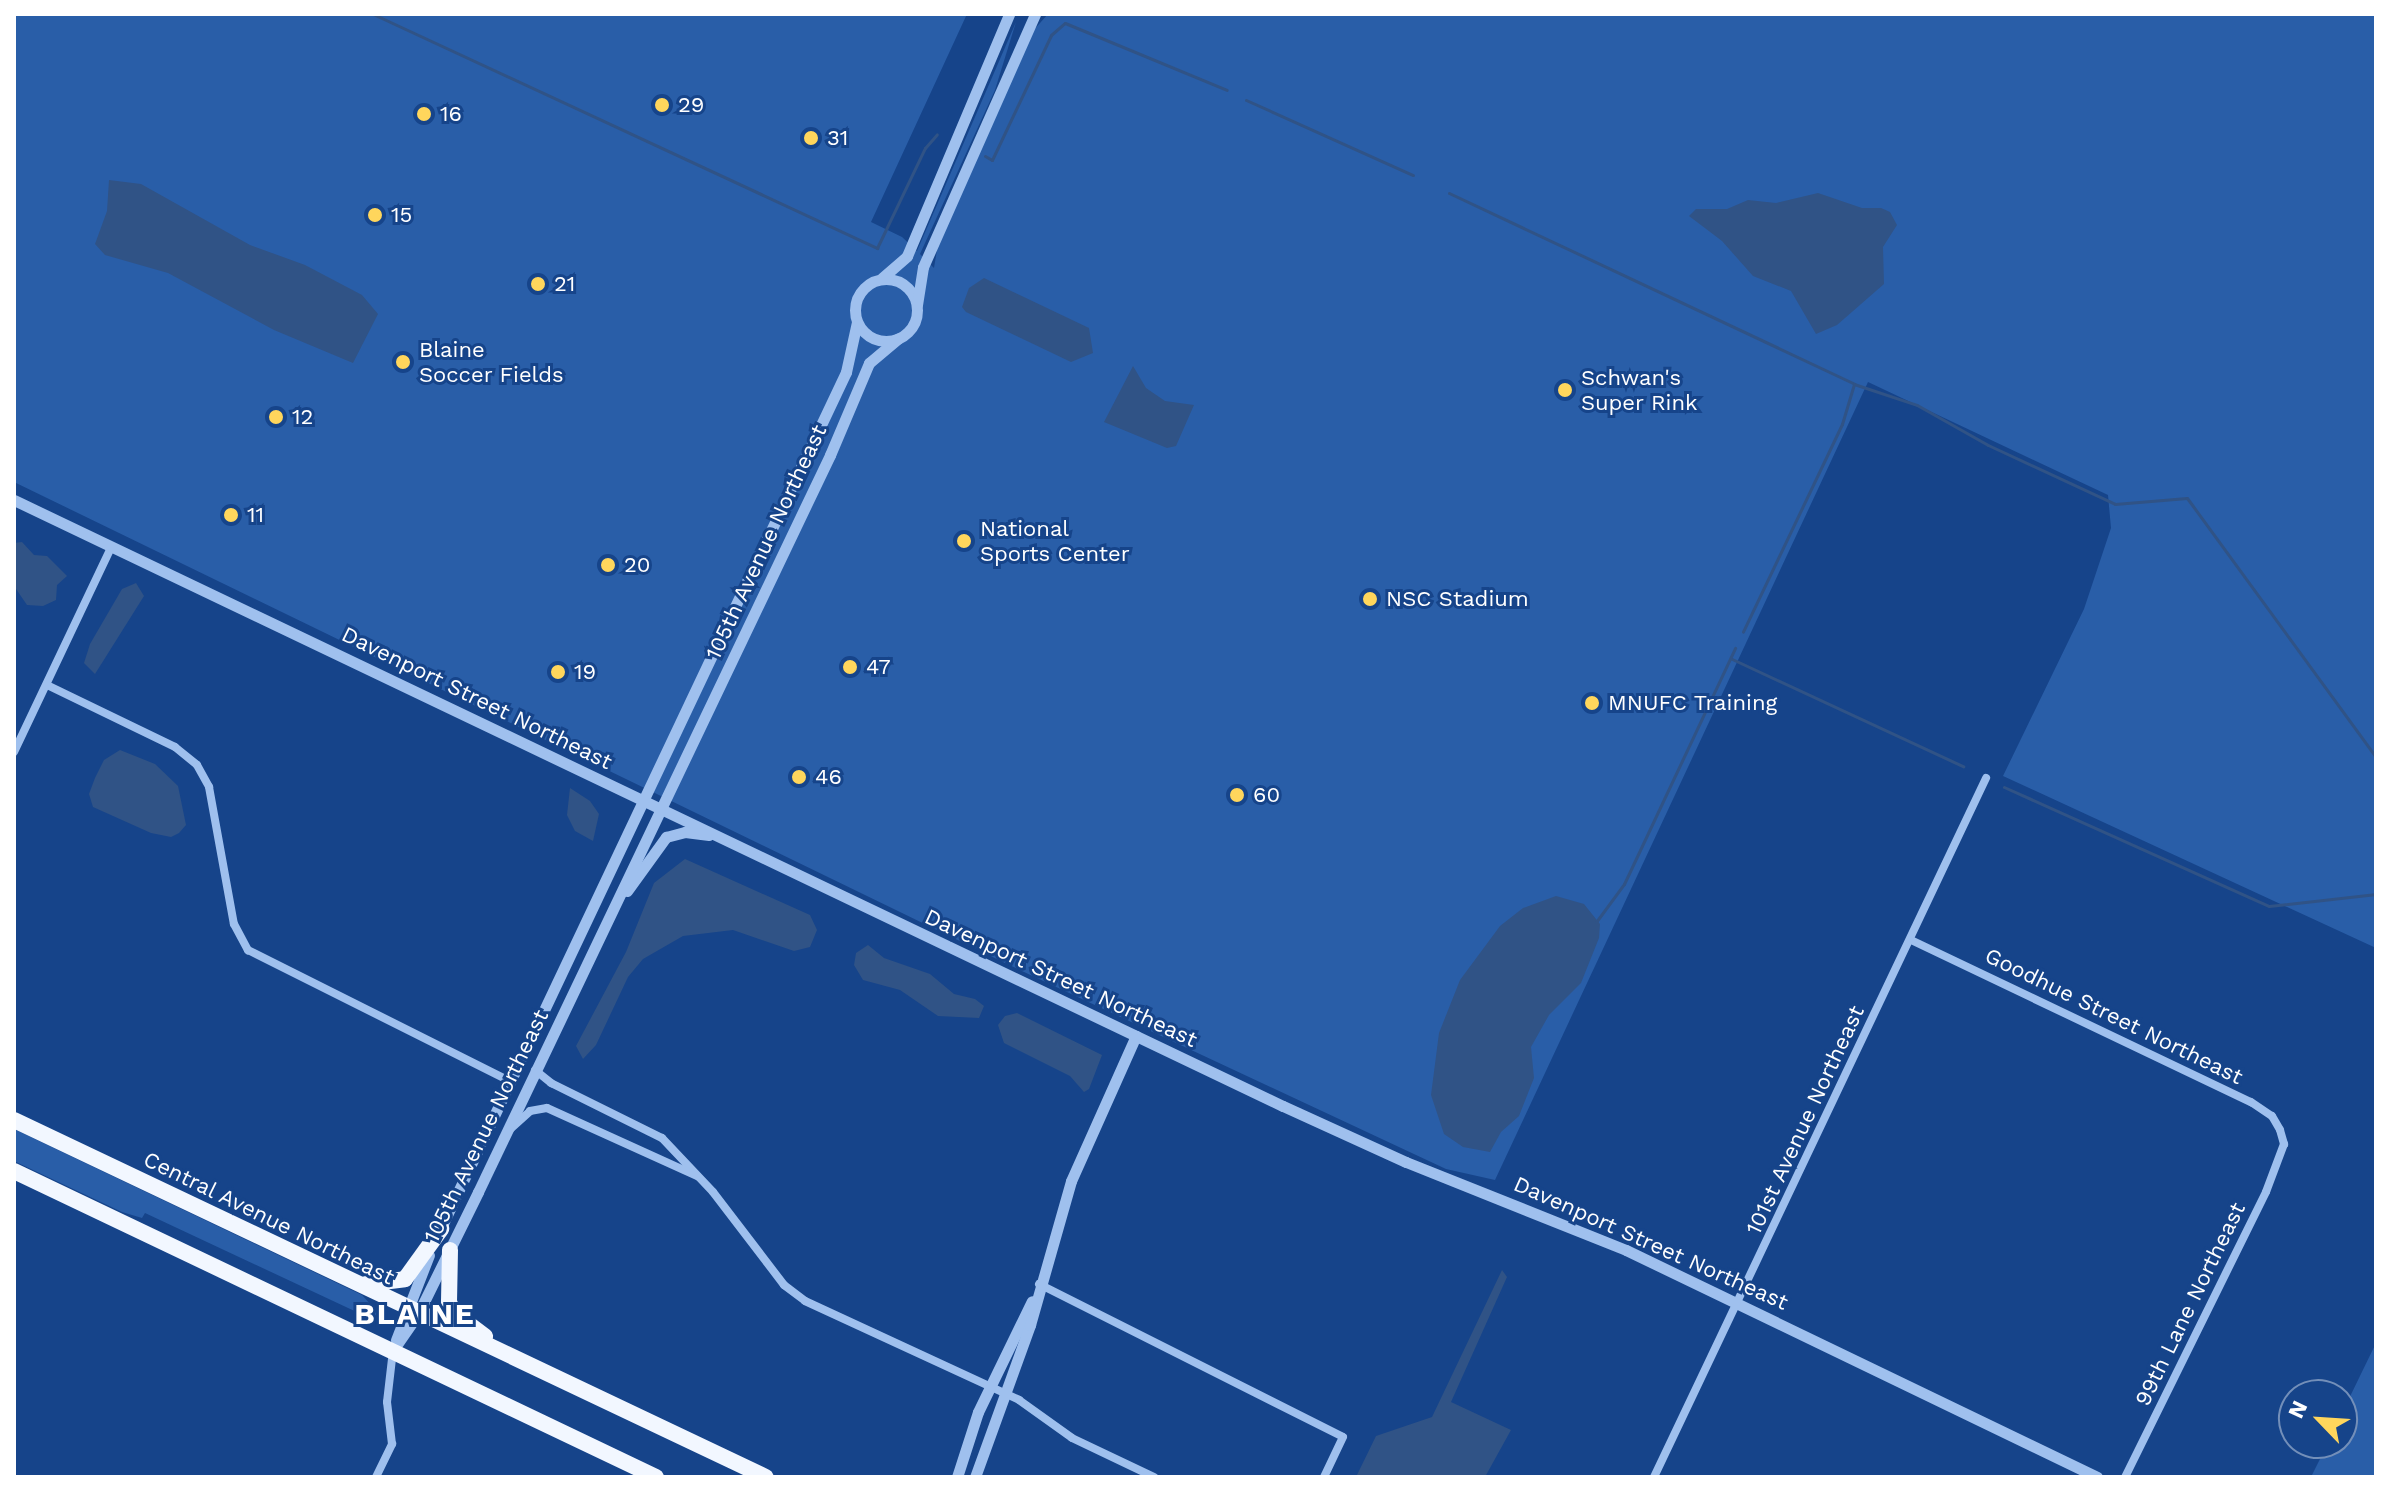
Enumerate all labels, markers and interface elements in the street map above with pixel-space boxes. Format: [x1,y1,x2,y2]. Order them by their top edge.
place label: 29 [678,92,704,118]
marker: 29 [653,96,671,114]
place label: 16 [440,101,462,127]
marker: 16 [415,105,433,123]
place label: 31 [827,125,848,151]
marker: 31 [802,129,820,147]
place label: 15 [391,202,412,228]
marker: 15 [366,206,384,224]
place label: 21 [554,271,575,297]
marker: 21 [529,275,547,293]
place label: Blaine Soccer Fields [419,336,564,388]
marker: Blaine Soccer Fields [394,353,412,371]
place label: Schwan's Super Rink [1581,364,1698,416]
marker: Schwan's Super Rink [1556,381,1574,399]
place label: 12 [292,404,313,430]
marker: 12 [267,408,285,426]
street label: 105th Avenue Northeast [700,420,832,664]
place label: 11 [247,502,264,528]
marker: 11 [222,506,240,524]
place label: National Sports Center [980,515,1130,566]
marker: National Sports Center [955,532,973,550]
place label: 20 [624,552,651,578]
marker: 20 [599,556,617,574]
place label: NSC Stadium [1386,586,1529,612]
marker: NSC Stadium [1361,590,1379,608]
street label: Davenport Street Northeast [337,621,617,775]
place label: 47 [866,654,891,680]
marker: 47 [841,658,859,676]
place label: 19 [574,659,596,685]
marker: 19 [549,663,567,681]
place label: MNUFC Training [1608,690,1778,716]
marker: MNUFC Training [1583,694,1601,712]
place label: 46 [815,764,842,790]
marker: 46 [790,768,808,786]
place label: 60 [1253,782,1280,808]
marker: 60 [1228,786,1246,804]
street label: Davenport Street Northeast [921,903,1201,1053]
street label: Goodhue Street Northeast [1981,942,2247,1090]
street label: 101st Avenue Northeast [1740,1001,1870,1239]
street label: 105th Avenue Northeast [418,1005,554,1247]
street label: Central Avenue Northeast [139,1145,399,1291]
street label: Davenport Street Northeast [1510,1170,1792,1316]
street label: 99th Lane Northeast [2129,1198,2251,1410]
district label: BLAINE [354,1296,476,1332]
north arrow [2278,1379,2358,1459]
text: N [2283,1397,2312,1422]

